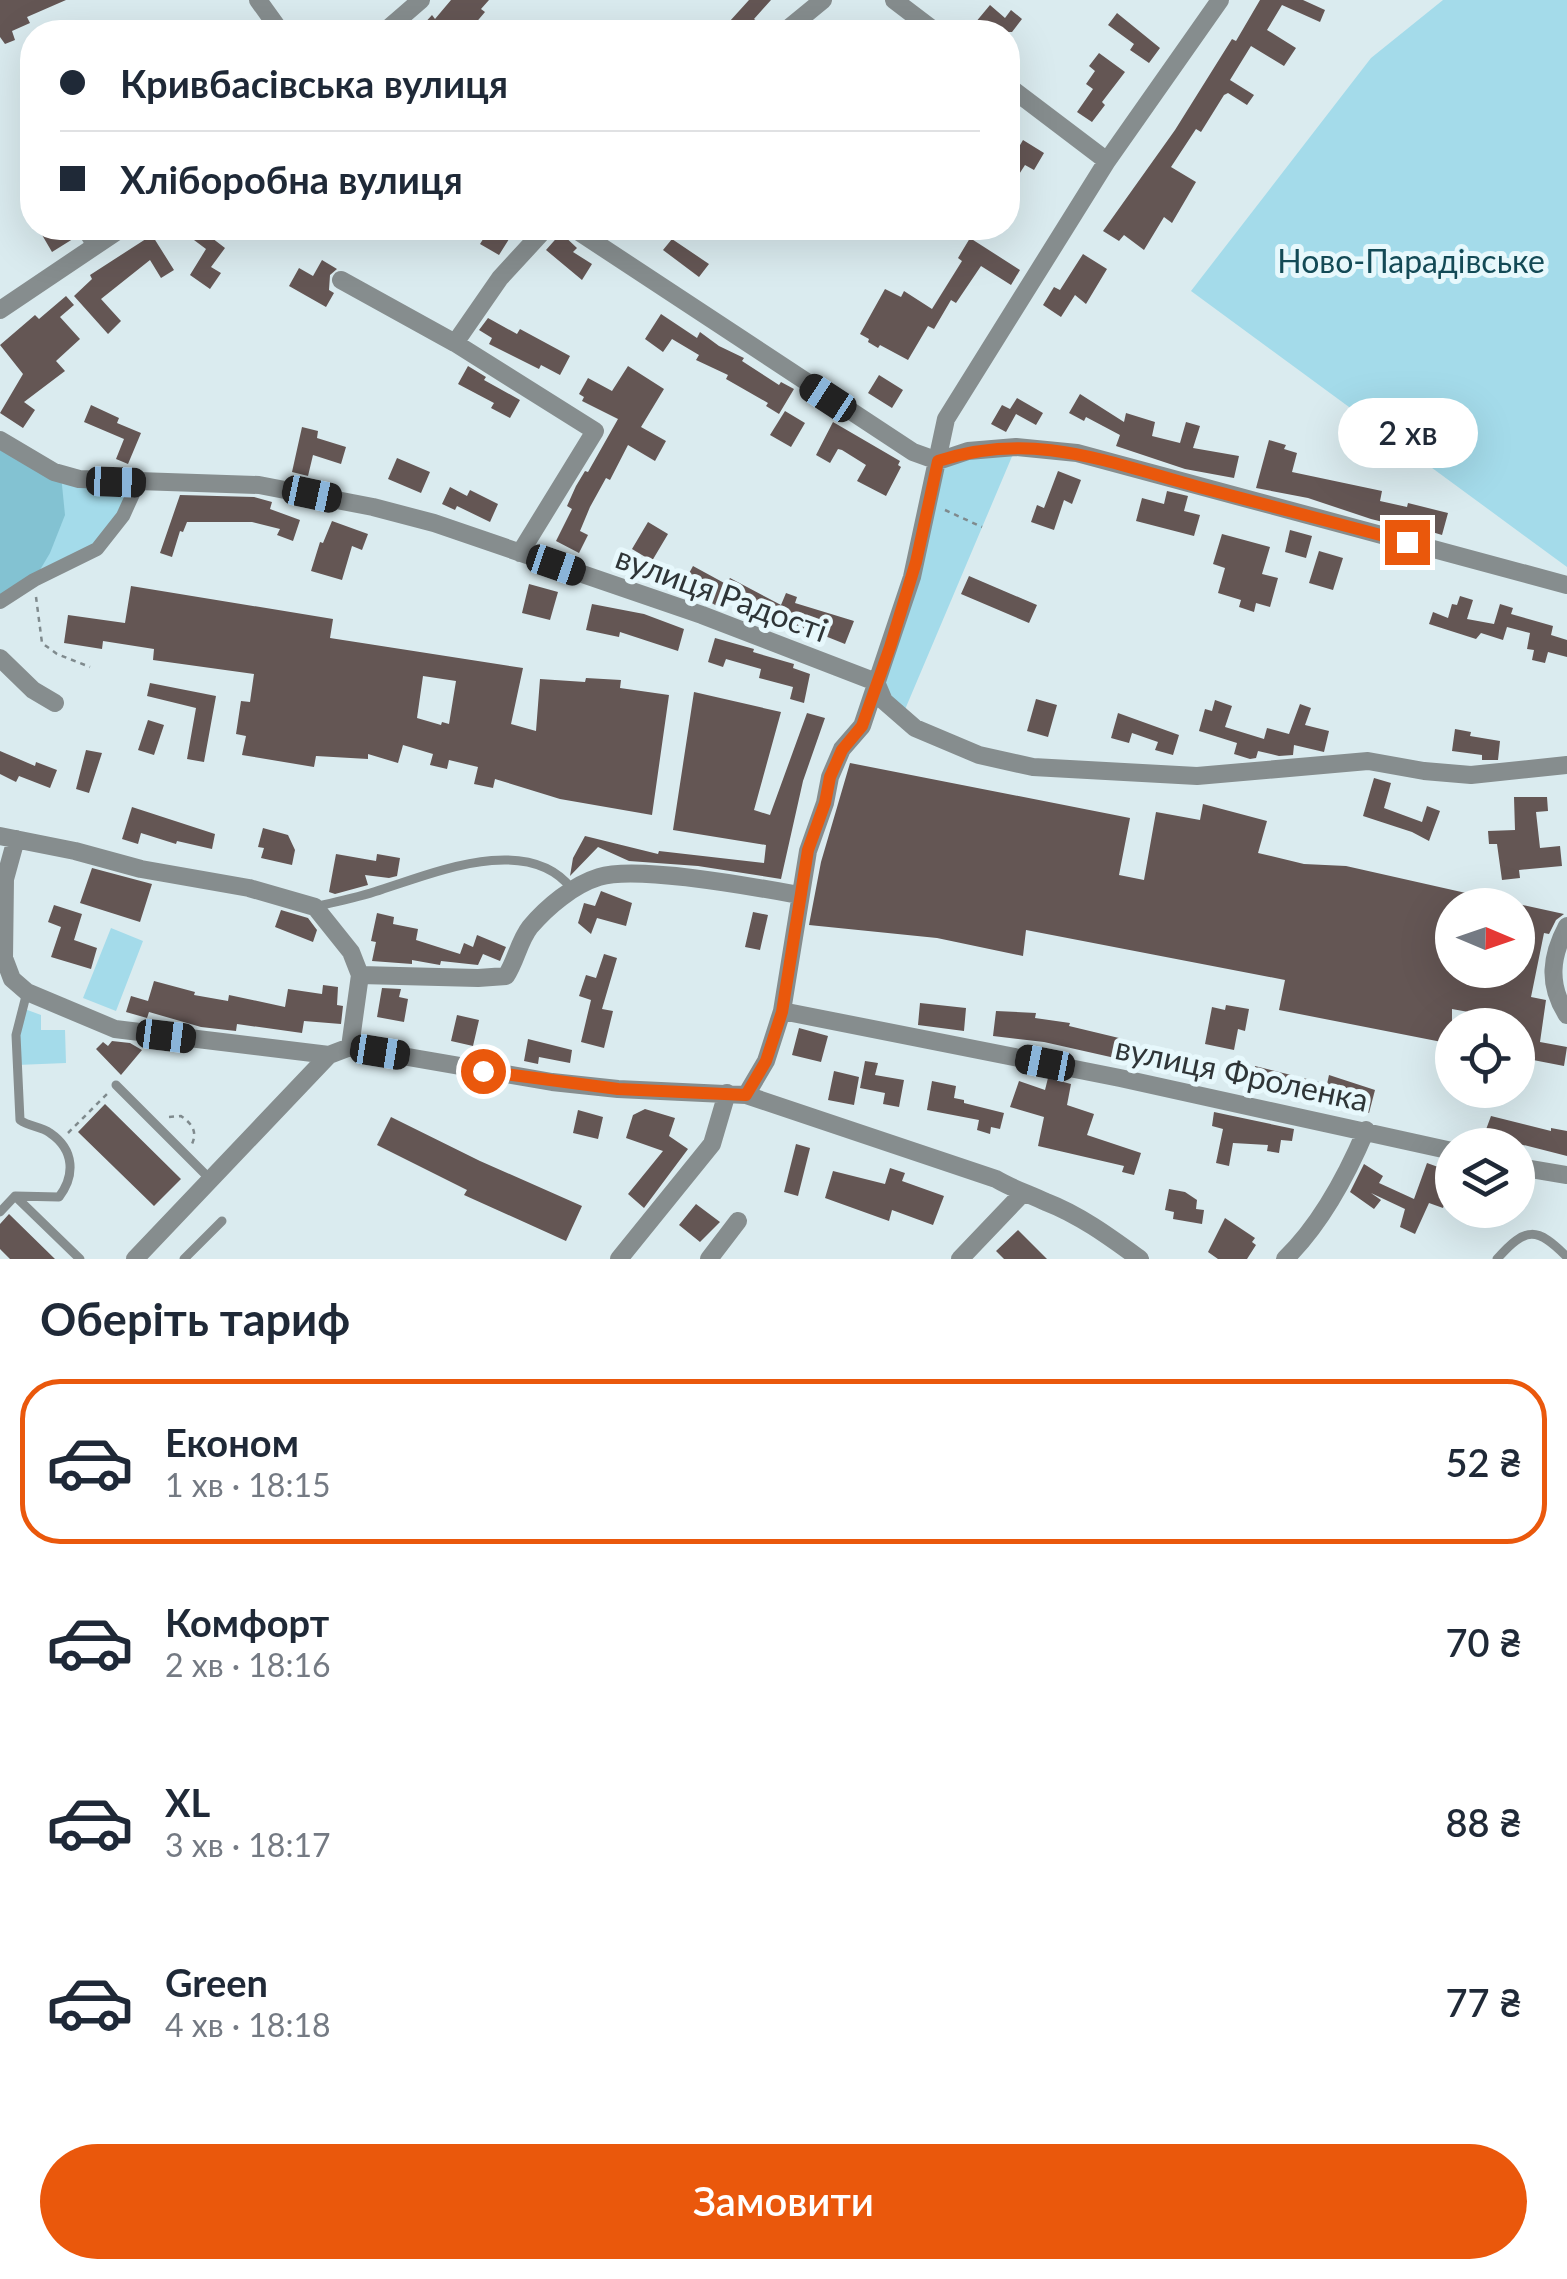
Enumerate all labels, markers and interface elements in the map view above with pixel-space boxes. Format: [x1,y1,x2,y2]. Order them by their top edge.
text: Кривбасівська вулиця [120,60,508,106]
text: Хліборобна вулиця [120,156,463,202]
park label: Ново-Парадівське [1277,241,1545,280]
car [795,369,861,427]
callout: 2 хв [1337,397,1477,467]
text: 2 хв [1379,413,1437,452]
car [85,466,147,498]
car [280,473,344,515]
route end [1385,520,1430,565]
street label: вулиця Радості [611,537,833,649]
car [523,541,589,589]
north arrow [1435,888,1535,988]
map controls [1435,888,1535,1228]
button: locate [1435,1008,1535,1108]
car [134,1017,198,1055]
street label: вулиця Фроленка [1112,1027,1372,1119]
car [348,1032,412,1072]
car [1013,1043,1077,1083]
route start [461,1049,506,1094]
button: layers [1435,1128,1535,1228]
text: Оберіть тариф [40,1292,350,1346]
icon: car [45,1417,135,1507]
text: Економ [165,1419,299,1465]
text: 52 ₴ [1445,1439,1522,1485]
text: 1 хв · 18:15 [165,1465,331,1504]
icon: car [45,1597,135,1687]
text: Комфорт [165,1599,329,1645]
text: 70 ₴ [1445,1619,1522,1665]
text: 2 хв · 18:16 [165,1645,331,1684]
icon: car [45,1777,135,1867]
text: XL [165,1779,210,1825]
text: 88 ₴ [1445,1799,1522,1845]
text: 3 хв · 18:17 [165,1825,331,1864]
icon: car [45,1957,135,2047]
text: Green [165,1959,268,2005]
text: 77 ₴ [1445,1979,1522,2025]
text: 4 хв · 18:18 [165,2005,331,2044]
button: Замовити [40,2144,1527,2259]

